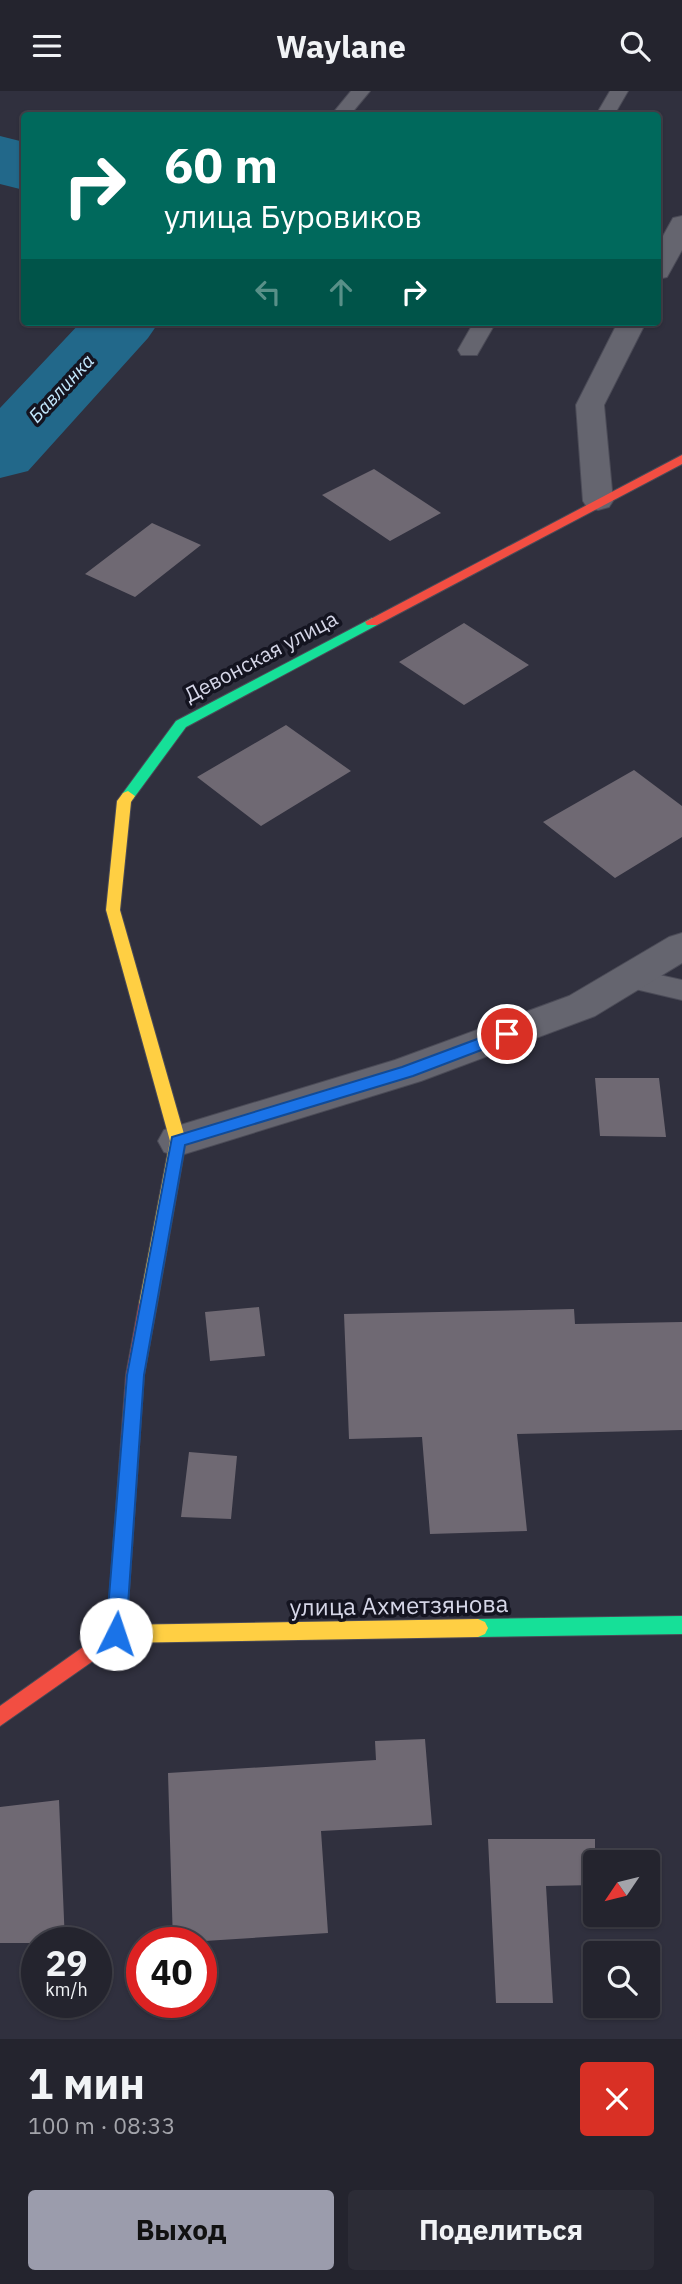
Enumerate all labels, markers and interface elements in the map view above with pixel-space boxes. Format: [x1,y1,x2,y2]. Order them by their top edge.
text: Waylane [276,25,406,67]
icon: menu [28,27,66,65]
icon: search [616,27,654,65]
text: 60 m [164,133,278,196]
icon: right [49,140,140,231]
text: улица Буровиков [164,195,422,237]
icon: left [249,273,287,311]
icon: ahead [322,273,360,311]
icon: right [395,273,433,311]
water label: Бавлинка [23,349,99,427]
street label: Девонская улица [179,604,342,708]
pin [477,1004,537,1064]
icon: arrive [488,1015,526,1053]
street label: улица Ахметзянова [289,1587,509,1623]
position arrow [79,1597,153,1671]
north arrow [583,1850,660,1927]
map controls [583,1850,660,2018]
speed limit sign: 40 [126,1927,217,2018]
text: 29 [45,1940,88,1986]
button: search [583,1941,660,2018]
text: km/h [45,1978,88,2001]
text: 1 мин [28,2056,145,2111]
button: close [580,2062,654,2136]
text: 100 m · 08:33 [28,2110,175,2140]
button: Выход [28,2190,334,2270]
button: Поделиться [348,2190,654,2270]

